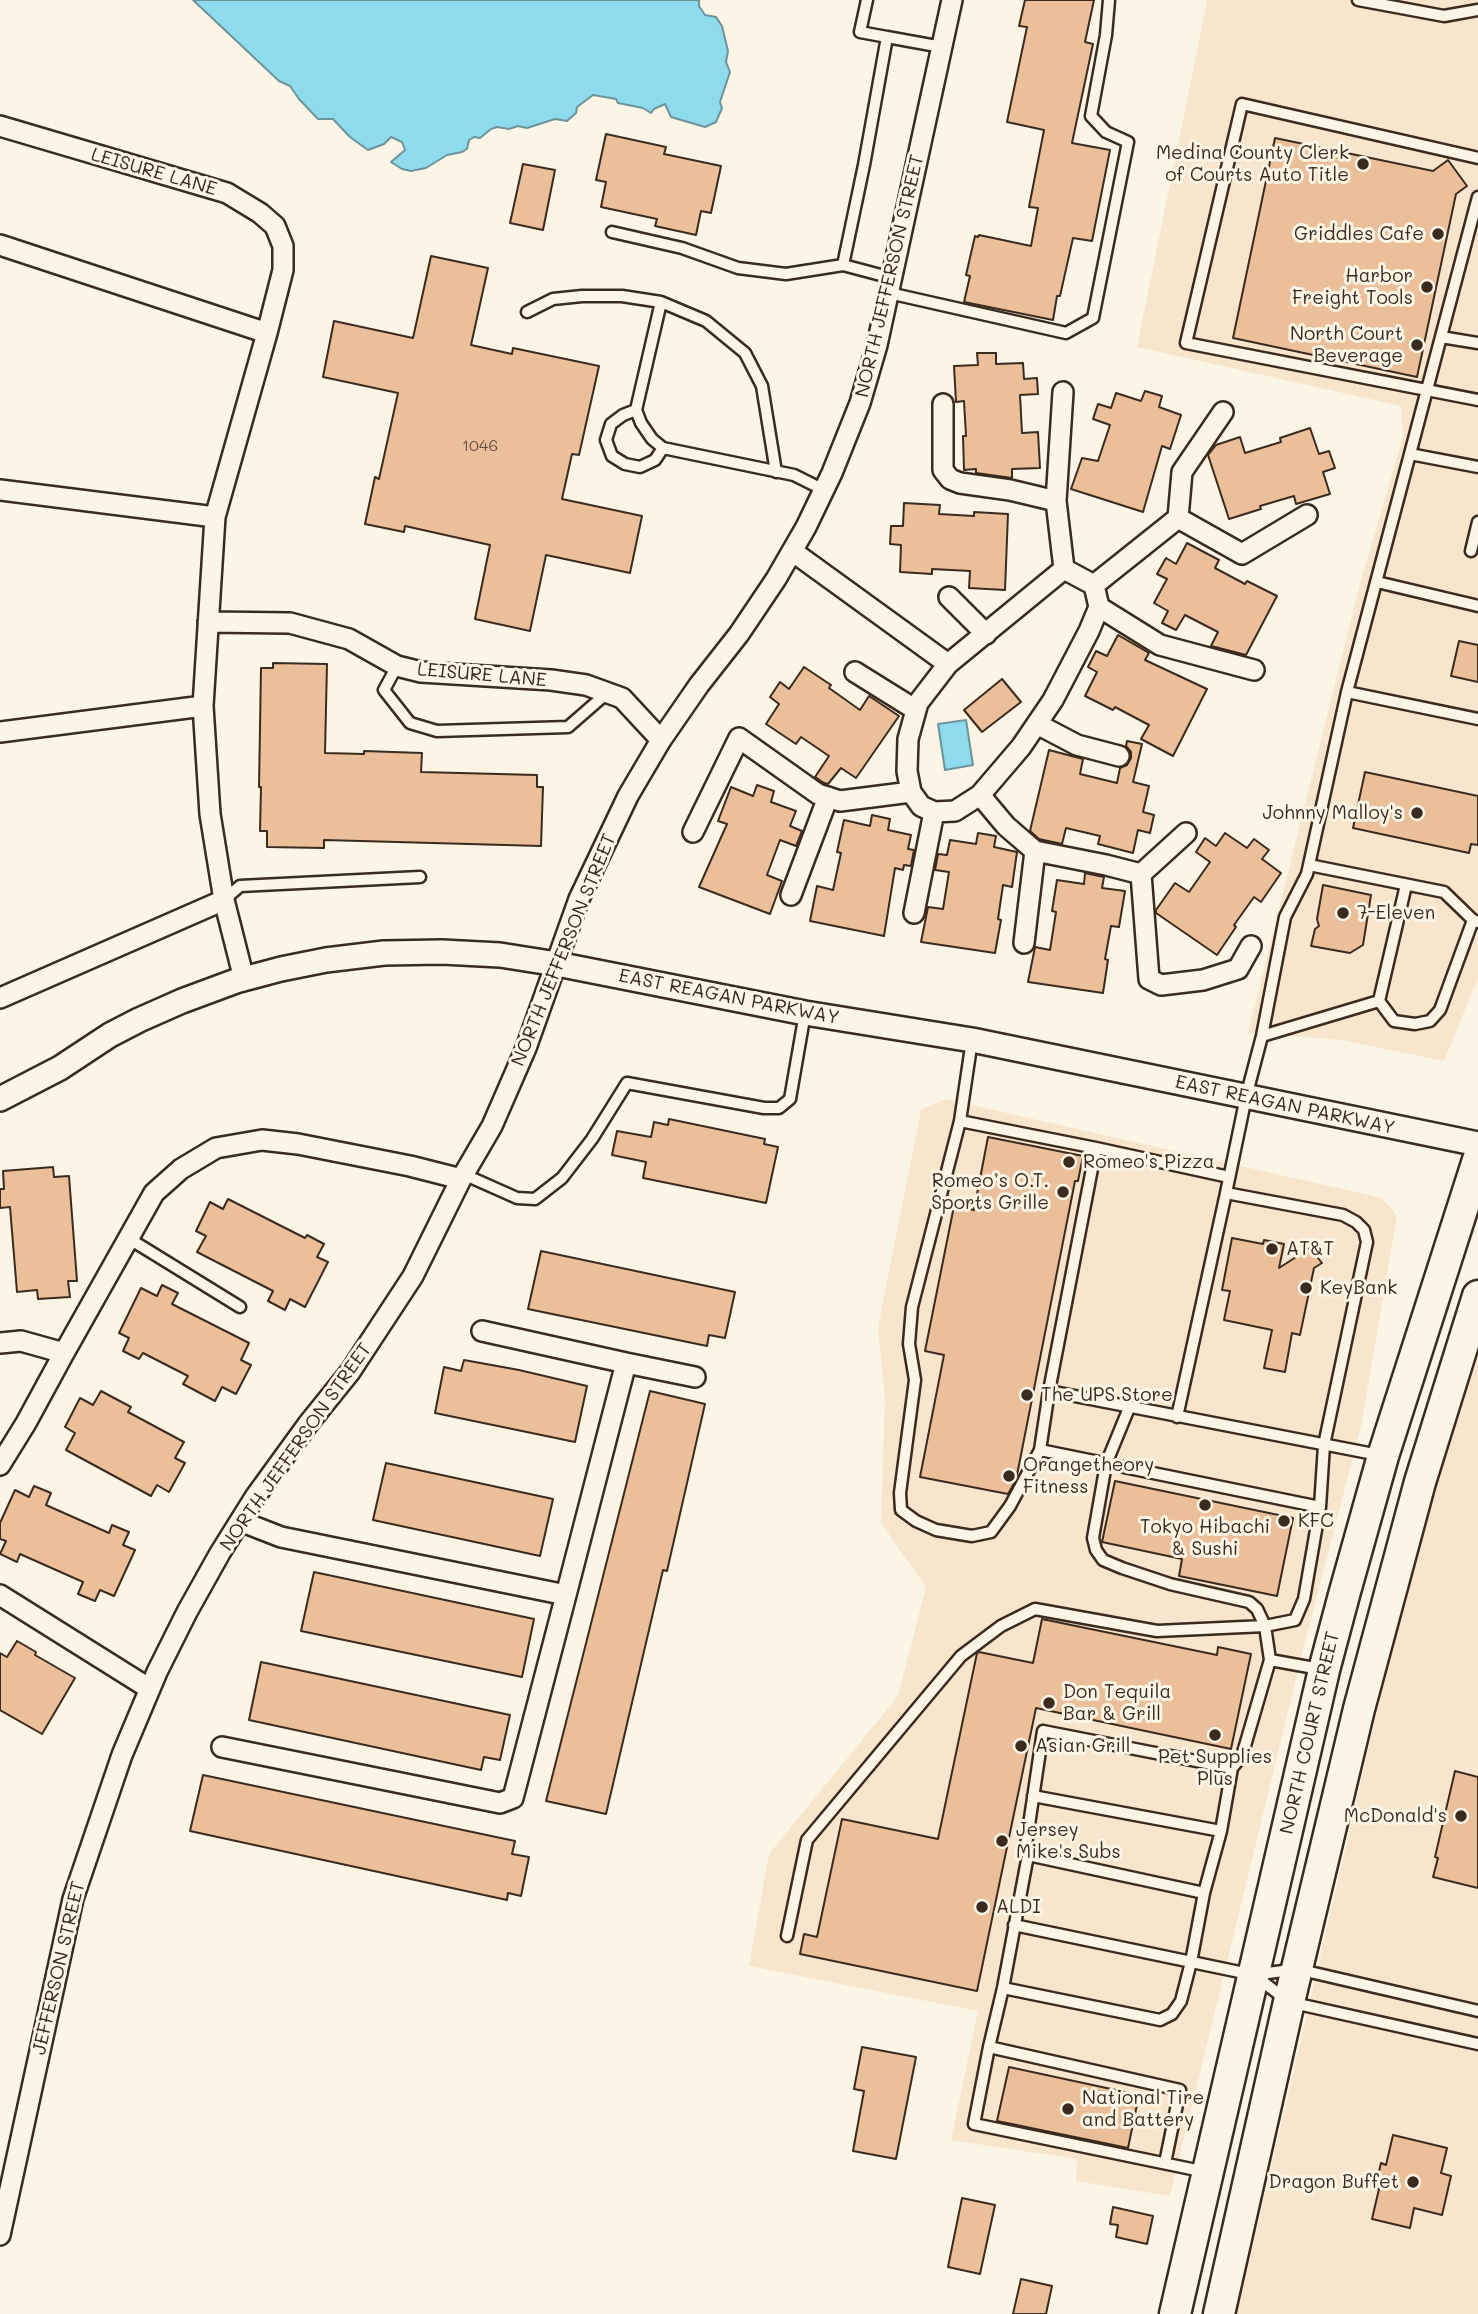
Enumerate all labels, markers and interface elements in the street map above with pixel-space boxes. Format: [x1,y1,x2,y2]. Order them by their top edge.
place label: Medina County Clerk of Courts Auto Title [1156,142,1349,186]
street label: LEISURE LANE [88,143,220,201]
street label: NORTH JEFFERSON STREET [851,152,929,400]
marker: Medina County Clerk of Courts Auto Title [1355,156,1371,172]
place label: Griddles Cafe [1294,223,1424,245]
marker: Griddles Cafe [1430,226,1446,242]
place label: Harbor Freight Tools [1292,265,1413,309]
marker: Harbor Freight Tools [1419,279,1435,295]
place label: North Court Beverage [1290,323,1403,367]
marker: North Court Beverage [1409,337,1425,353]
house number: 1046 [462,436,498,456]
street label: LEISURE LANE [416,658,548,692]
place label: Johnny Malloy's [1262,802,1403,824]
marker: Johnny Malloy's [1409,805,1425,821]
street label: NORTH JEFFERSON STREET [507,830,621,1070]
place label: 7-Eleven [1357,902,1435,924]
marker: 7-Eleven [1335,905,1351,921]
street label: EAST REAGAN PARKWAY [617,964,841,1030]
street label: EAST REAGAN PARKWAY [1173,1071,1397,1139]
place label: Romeo's Pizza [1083,1151,1215,1173]
marker: Romeo's Pizza [1061,1154,1077,1170]
place label: Romeo’s O.T. Sports Grille [931,1170,1049,1214]
marker: Romeo’s O.T. Sports Grille [1055,1184,1071,1200]
place label: AT&T [1286,1238,1334,1260]
marker: AT&T [1264,1241,1280,1257]
place label: KeyBank [1320,1277,1397,1299]
marker: KeyBank [1298,1280,1314,1296]
street label: NORTH JEFFERSON STREET [215,1339,377,1555]
place label: The UPS Store [1041,1384,1173,1406]
marker: The UPS Store [1019,1387,1035,1403]
place label: Orangetheory Fitness [1023,1454,1154,1498]
marker: Orangetheory Fitness [1001,1468,1017,1484]
marker: Tokyo Hibachi & Sushi [1197,1497,1213,1513]
place label: KFC [1298,1510,1334,1532]
marker: KFC [1276,1513,1292,1529]
place label: Tokyo Hibachi & Sushi [1140,1516,1270,1560]
street label: NORTH COURT STREET [1276,1629,1344,1837]
place label: Don Tequila Bar & Grill [1063,1681,1171,1725]
marker: Don Tequila Bar & Grill [1041,1695,1057,1711]
marker: Pet Supplies Plus [1207,1727,1223,1743]
place label: Asian Grill [1035,1735,1131,1757]
marker: Asian Grill [1013,1738,1029,1754]
place label: Pet Supplies Plus [1158,1746,1272,1790]
place label: McDonald's [1344,1805,1447,1827]
marker: McDonald's [1453,1808,1469,1824]
place label: Jersey Mike's Subs [1016,1819,1121,1863]
marker: Jersey Mike's Subs [994,1833,1010,1849]
street label: JEFFERSON STREET [28,1879,90,2057]
place label: ALDI [996,1896,1041,1918]
marker: ALDI [974,1899,990,1915]
place label: National Tire and Battery [1082,2087,1204,2131]
marker: National Tire and Battery [1060,2101,1076,2117]
place label: Dragon Buffet [1269,2171,1399,2193]
marker: Dragon Buffet [1405,2174,1421,2190]

